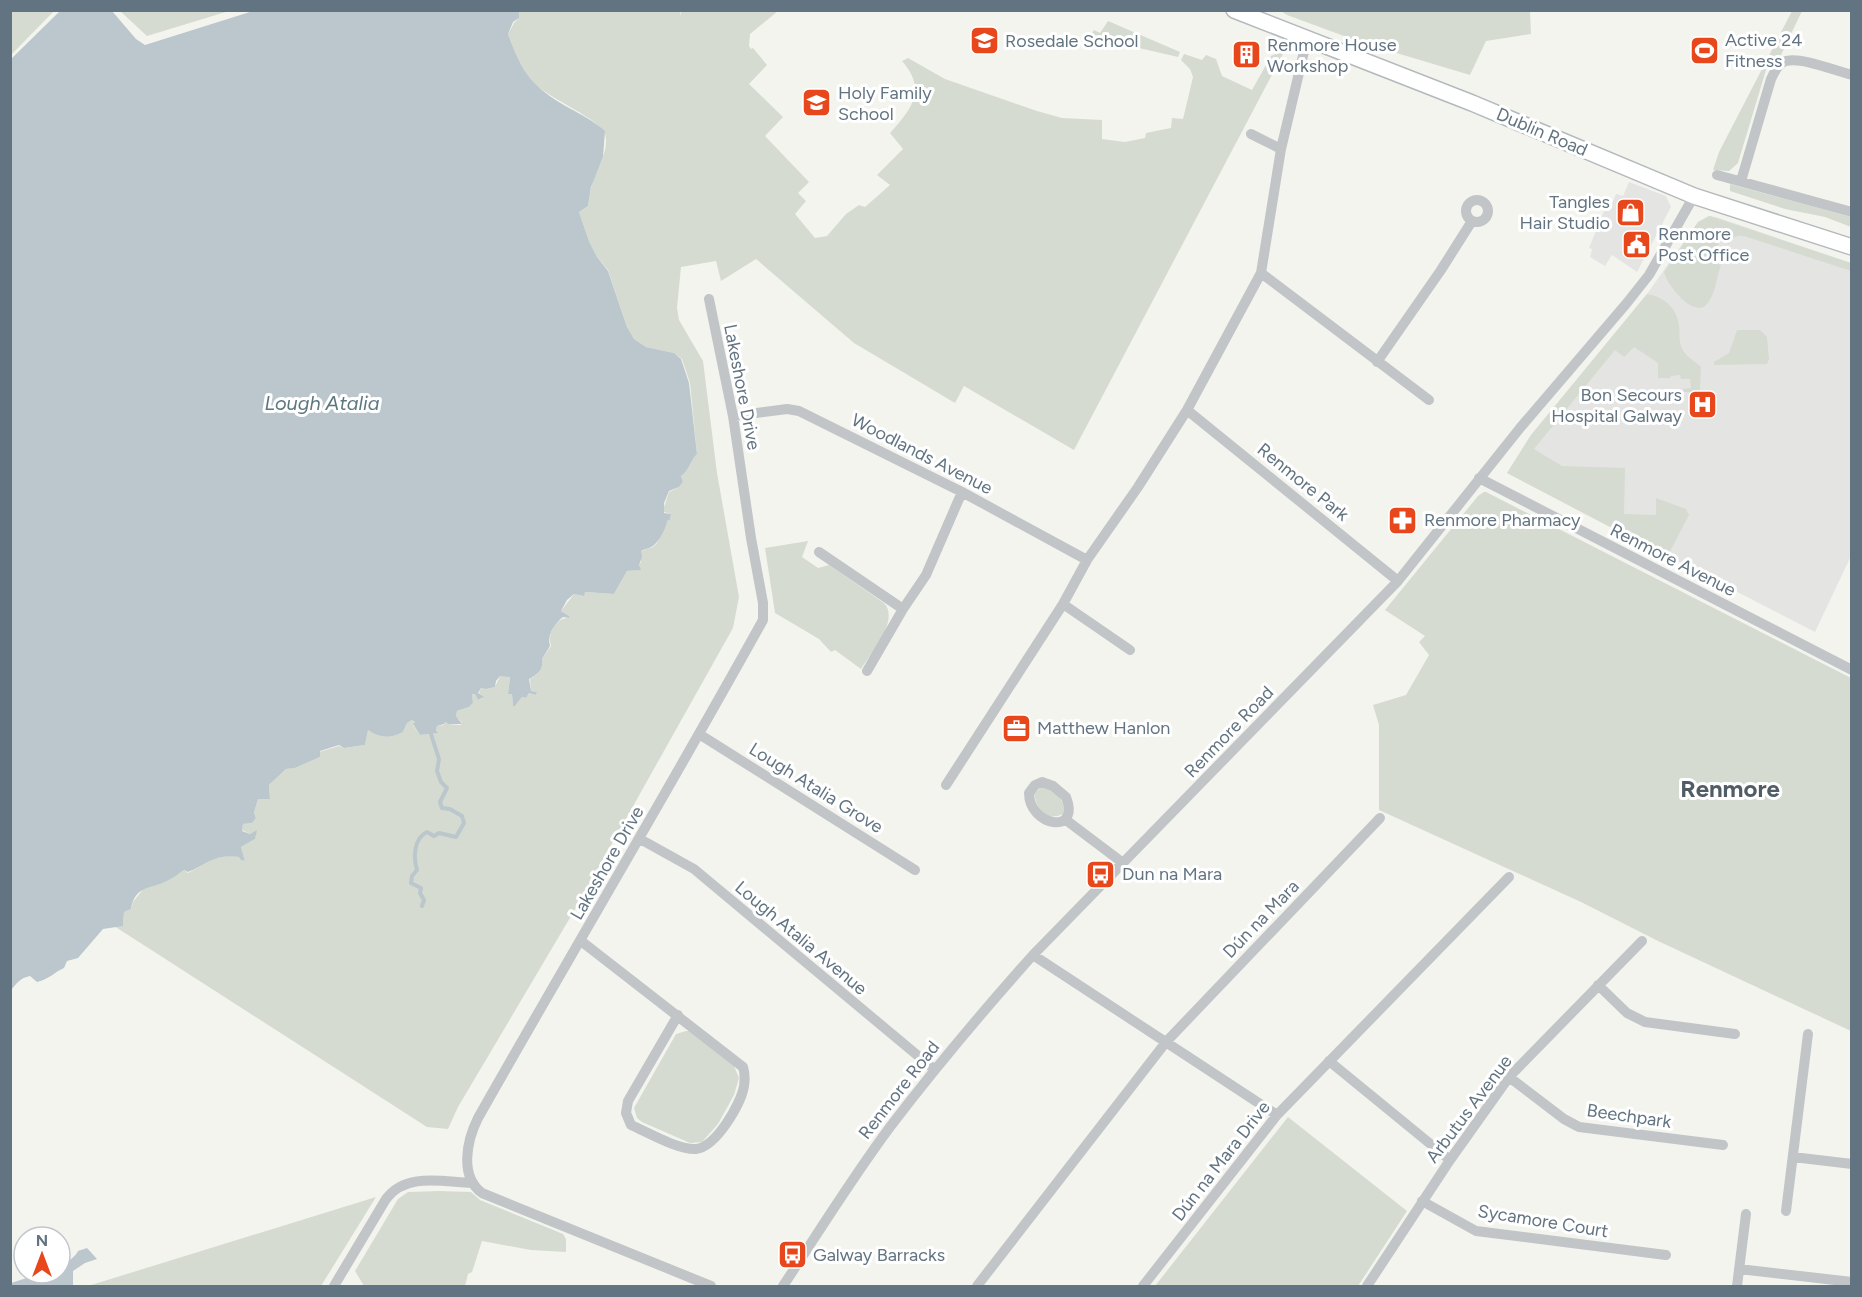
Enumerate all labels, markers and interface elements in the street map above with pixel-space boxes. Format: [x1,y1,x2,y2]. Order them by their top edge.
school or university icon: Rosedale School [968,25,1000,57]
place label: Active 24 Fitness [1725,29,1802,72]
place label: Rosedale School [1005,30,1139,52]
place label: Renmore House Workshop [1267,34,1397,77]
sports icon: Active 24 Fitness [1688,34,1720,66]
building icon: Renmore House Workshop [1230,39,1262,71]
place label: Holy Family School [838,82,932,125]
school or university icon: Holy Family School [801,87,833,119]
street label: Dublin Road [1493,103,1591,161]
place label: Tangles Hair Studio [1520,191,1610,234]
shop icon: Tangles Hair Studio [1615,196,1647,228]
place label: Renmore Post Office [1658,223,1749,266]
public building icon: Renmore Post Office [1621,228,1653,260]
street label: Lakeshore Drive [719,322,765,452]
place label: Bon Secours Hospital Galway [1551,384,1683,427]
hospital icon: Bon Secours Hospital Galway [1687,389,1719,421]
water label: Lough Atalia [265,391,380,415]
street label: Woodlands Avenue [848,409,996,499]
street label: Renmore Park [1253,438,1353,526]
pharmacy icon: Renmore Pharmacy [1387,504,1419,536]
place label: Renmore Pharmacy [1424,509,1581,531]
street label: Renmore Avenue [1606,519,1740,601]
street label: Renmore Road [1180,682,1278,782]
office icon: Matthew Hanlon [1000,712,1032,744]
place label: Matthew Hanlon [1037,717,1170,739]
street label: Lough Atalia Grove [745,738,887,838]
district label: Renmore [1680,774,1780,803]
street label: Lakeshore Drive [566,802,649,924]
bus stop icon: Dun na Mara [1085,858,1117,890]
place label: Dun na Mara [1122,863,1222,885]
street label: Dún na Mara [1218,875,1304,963]
street label: Lough Atalia Avenue [730,876,872,1000]
street label: Renmore Road [854,1036,944,1144]
street label: Arbutus Avenue [1421,1051,1517,1167]
street label: Dún na Mara Drive [1167,1096,1275,1225]
street label: Beechpark [1585,1099,1673,1133]
street label: Sycamore Court [1476,1200,1610,1242]
north arrow [12,1225,72,1285]
text: N [36,1231,48,1250]
bus stop icon: Galway Barracks [776,1239,808,1271]
place label: Galway Barracks [813,1244,945,1266]

